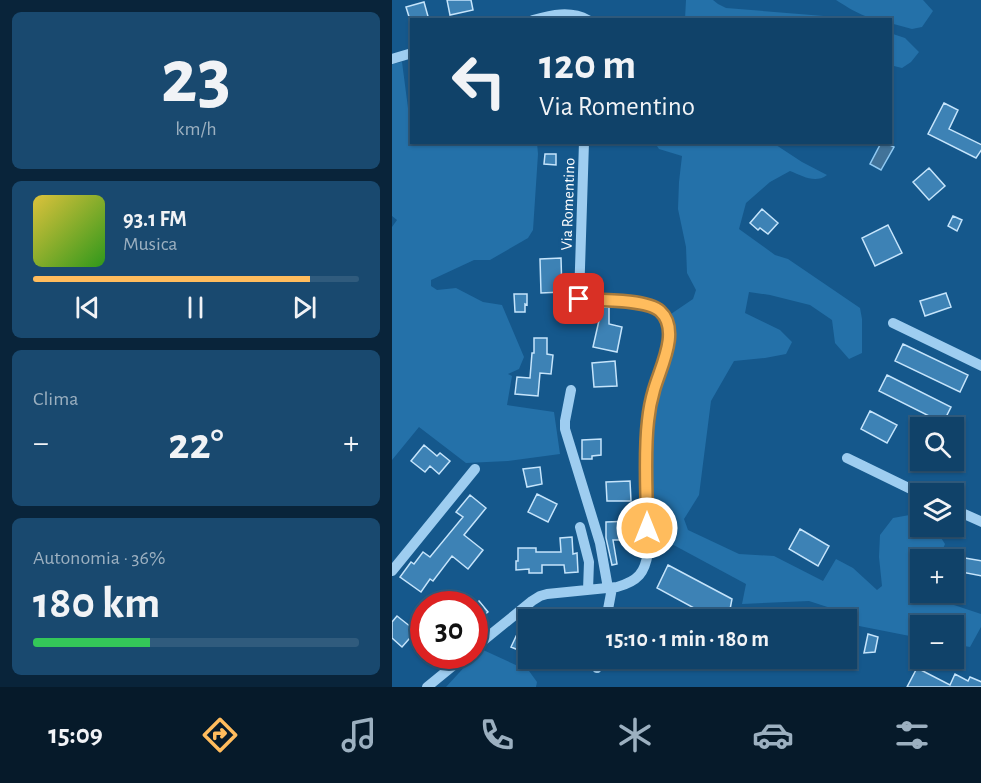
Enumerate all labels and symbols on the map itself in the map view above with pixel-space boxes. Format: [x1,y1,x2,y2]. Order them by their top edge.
street label: Via Romentino [558,157,578,251]
pin [553,273,604,324]
position arrow [615,496,679,560]
speed limit sign: 30 [410,591,488,669]

